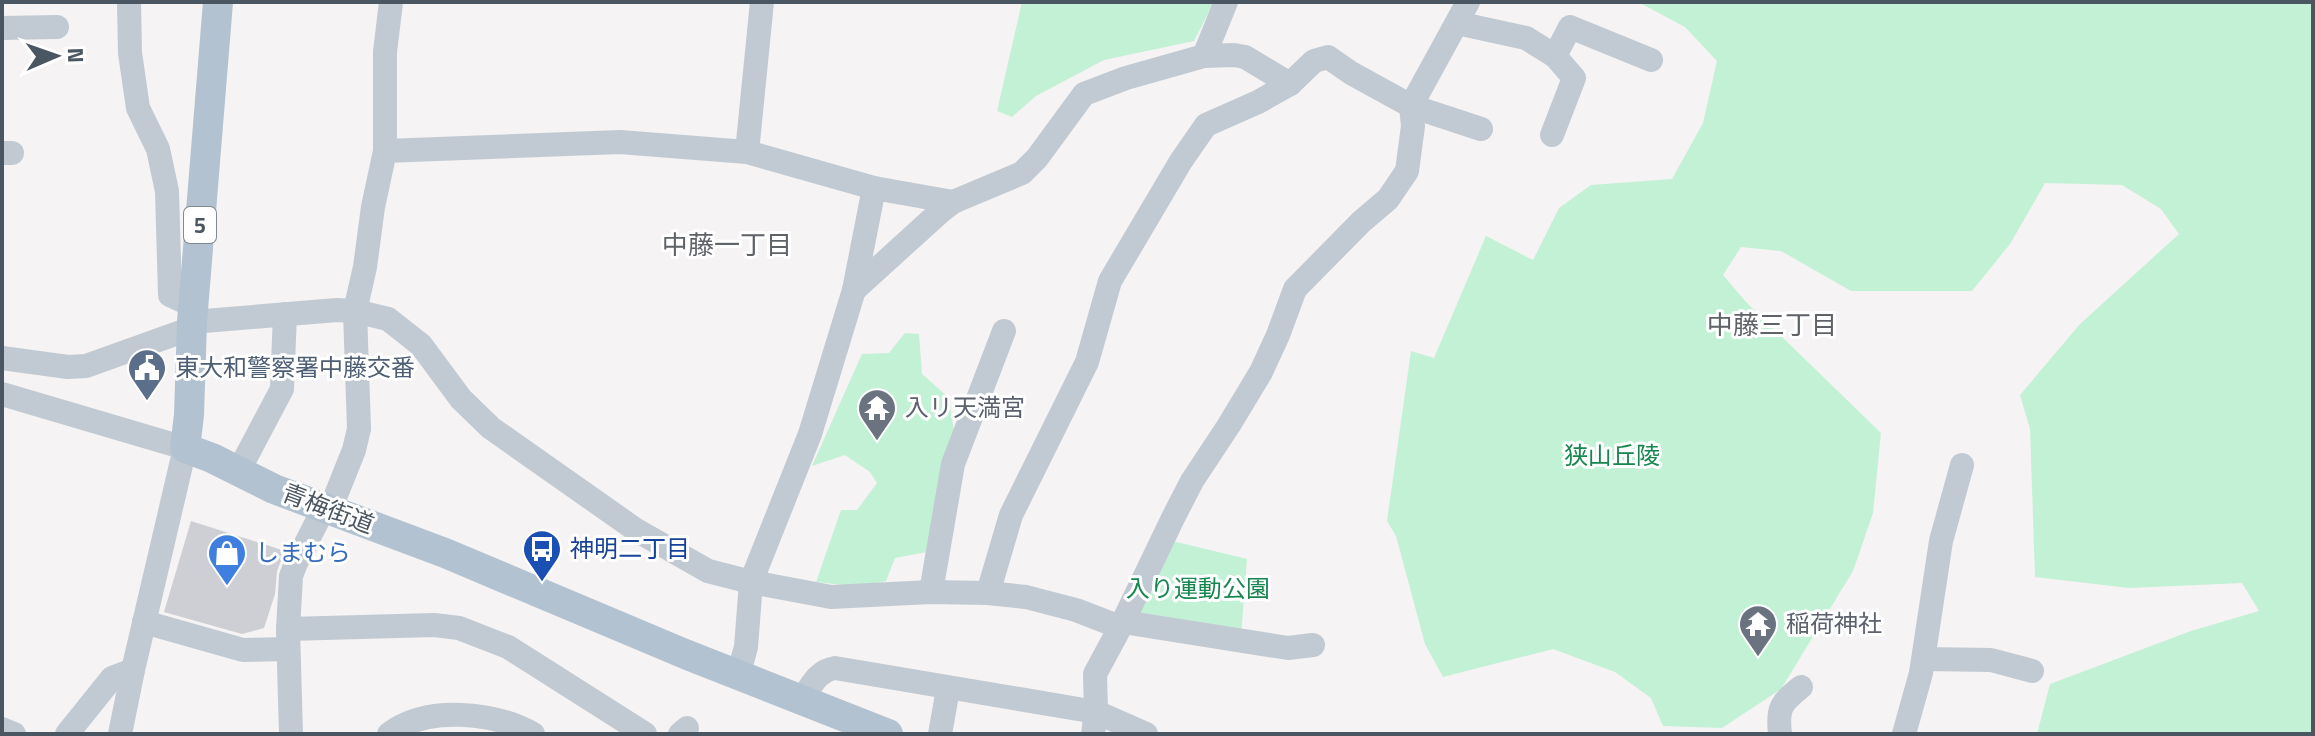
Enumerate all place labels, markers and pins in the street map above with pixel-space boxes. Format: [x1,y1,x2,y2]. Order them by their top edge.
public building icon: 東大和警察署中藤交番 [126,347,168,402]
place label: 東大和警察署中藤交番 [175,349,415,385]
temple icon: 入リ天満宮 [856,387,898,442]
place label: 入リ天満宮 [905,389,1025,425]
bus stop icon: 神明二丁目 [521,528,563,583]
place label: 神明二丁目 [570,530,690,566]
shop icon: しまむら [206,532,248,587]
place label: しまむら [255,534,351,570]
temple icon: 稲荷神社 [1737,603,1779,658]
place label: 稲荷神社 [1786,605,1882,641]

